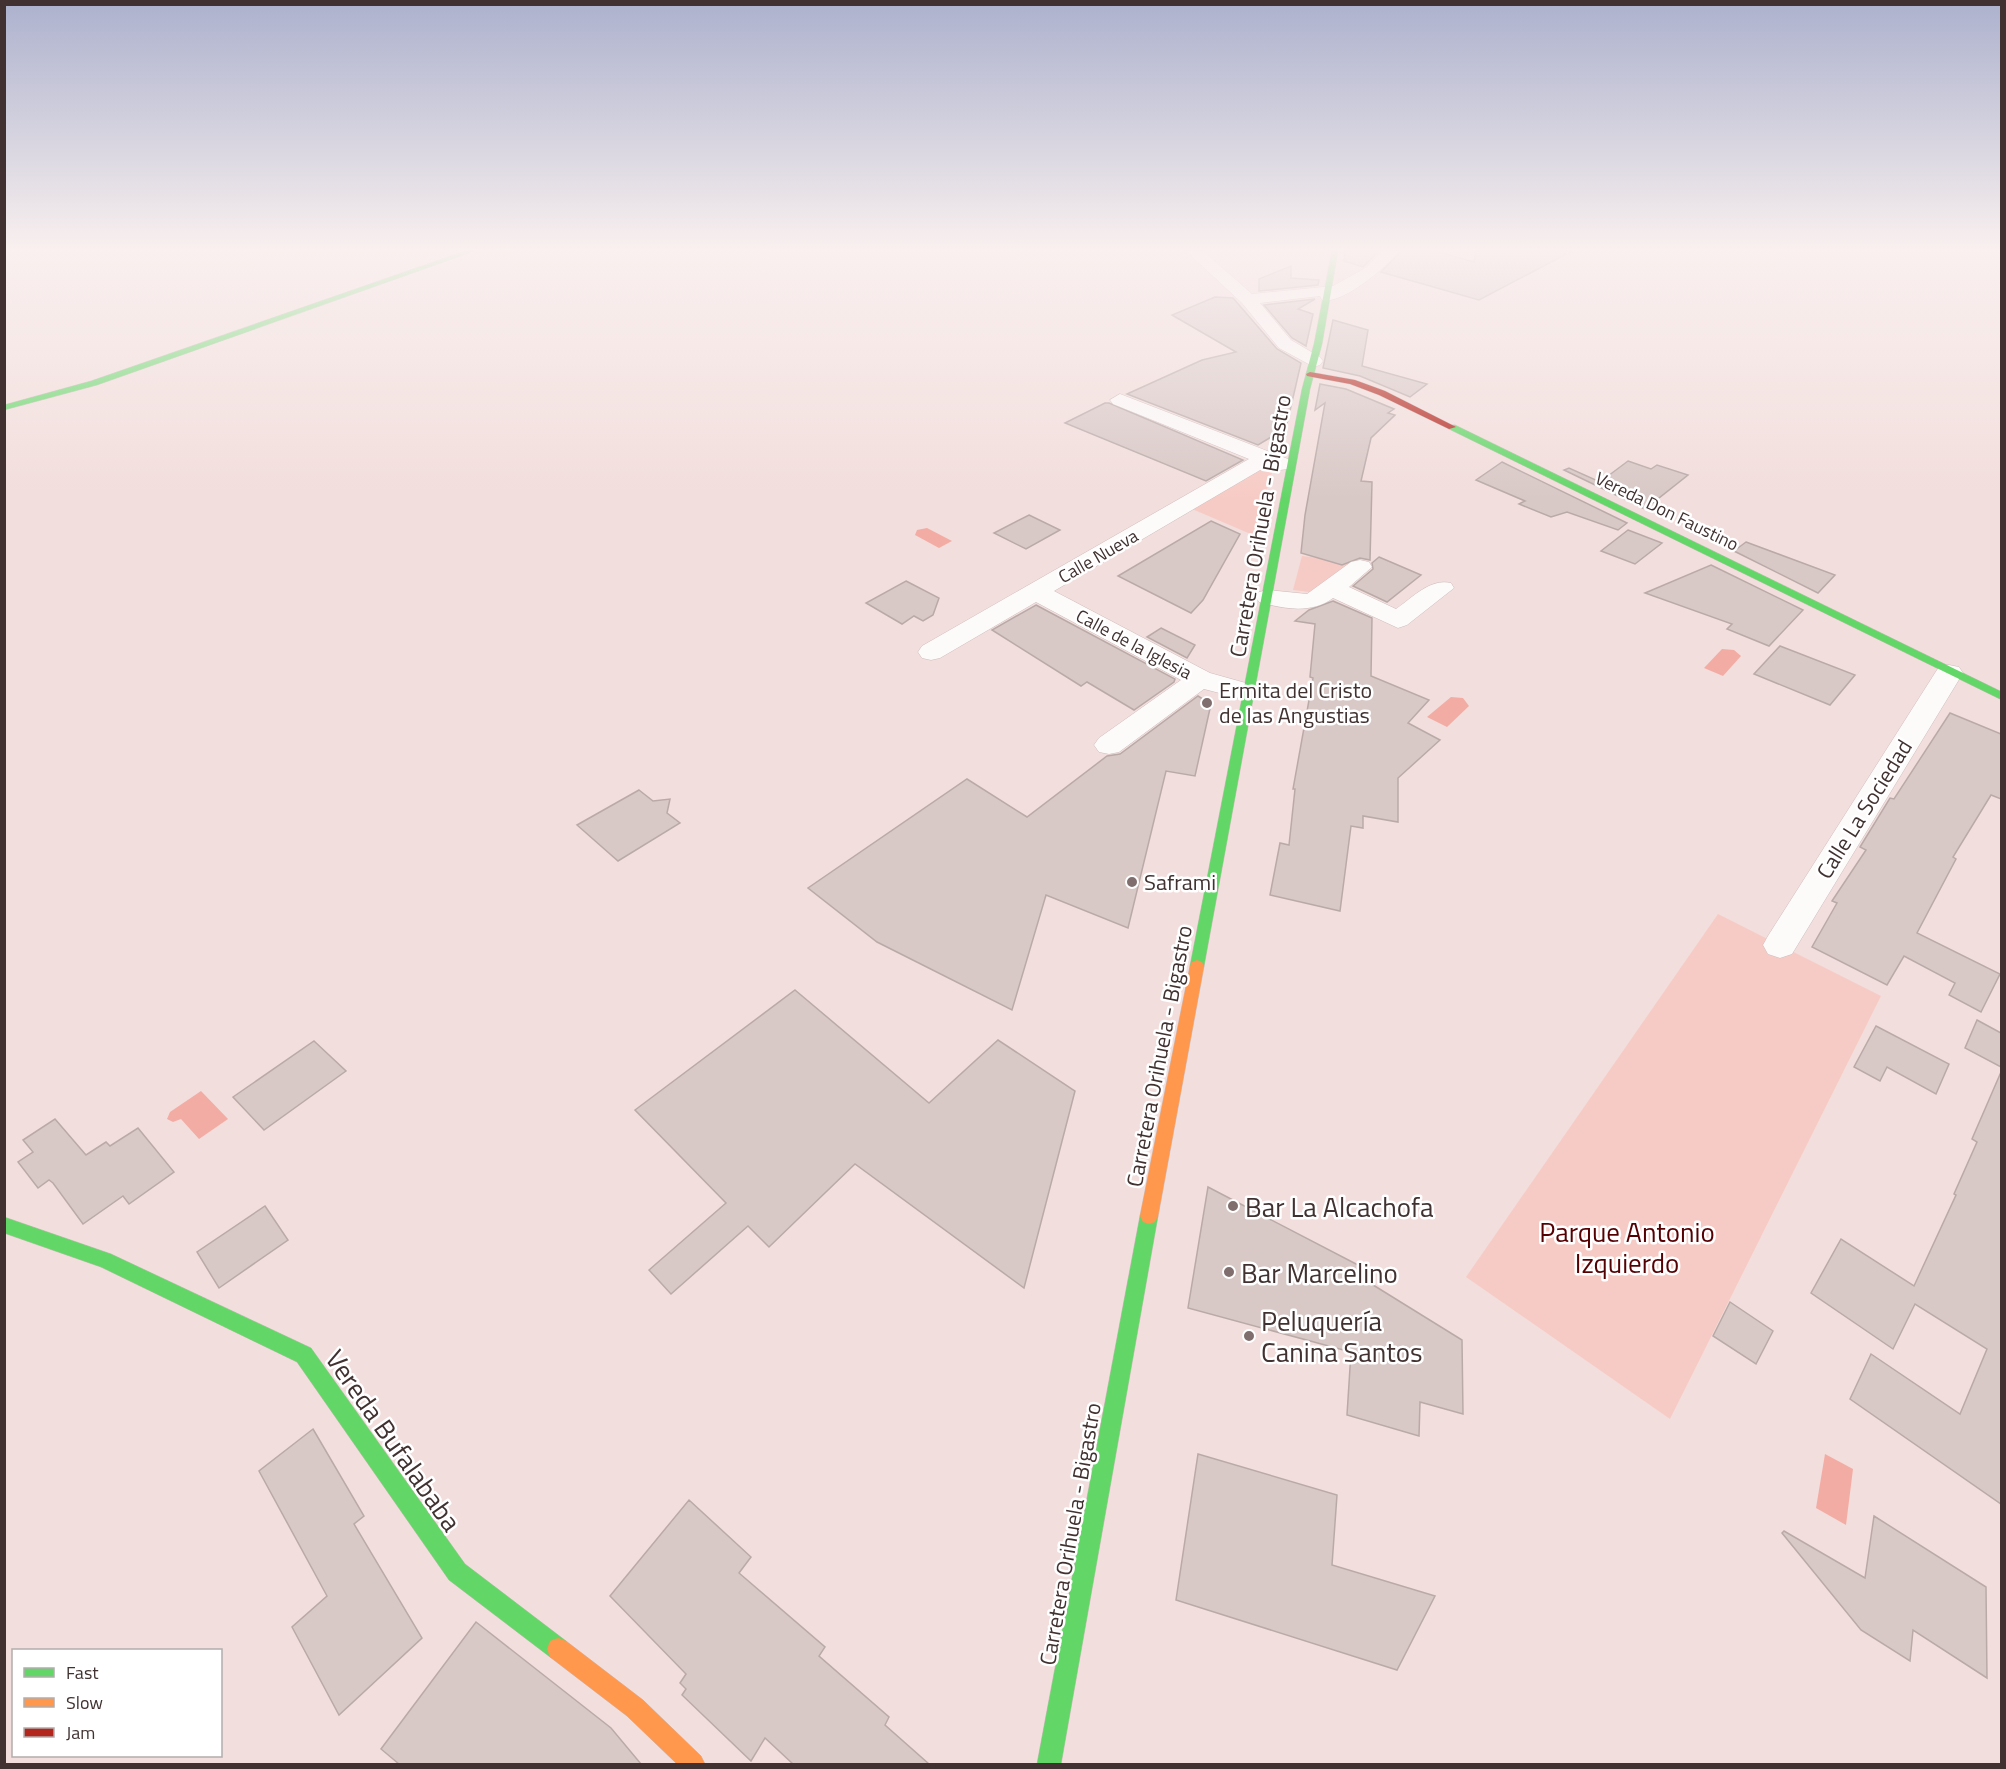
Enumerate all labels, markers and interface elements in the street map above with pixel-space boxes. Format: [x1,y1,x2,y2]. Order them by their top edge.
street label: Carretera Orihuela - Bigastro [1220,392,1300,660]
street label: Vereda Don Faustino [1591,465,1743,557]
street label: Calle Nueva [1053,522,1143,590]
street label: Calle de la Iglesia [1071,602,1197,686]
place label: Ermita del Cristo de las Angustias [1219,673,1372,732]
marker: Ermita del Cristo de las Angustias [1200,696,1214,710]
street label: Calle La Sociedad [1807,733,1921,885]
place label: Saframi [1144,865,1216,899]
marker: Saframi [1125,875,1139,889]
street label: Carretera Orihuela - Bigastro [1117,922,1201,1190]
place label: Bar La Alcachofa [1245,1186,1434,1227]
marker: Bar La Alcachofa [1226,1199,1240,1213]
park label: Parque Antonio Izquierdo [1539,1211,1715,1283]
place label: Bar Marcelino [1241,1252,1398,1293]
marker: Bar Marcelino [1222,1265,1236,1279]
place label: Peluquería Canina Santos [1261,1300,1422,1372]
marker: Peluquería Canina Santos [1242,1329,1256,1343]
street label: Vereda Bufalababa [316,1341,472,1540]
street label: Carretera Orihuela - Bigastro [1030,1400,1110,1668]
legend [12,1649,222,1757]
text: Fast [66,1659,99,1686]
text: Slow [66,1689,103,1716]
text: Jam [66,1719,95,1746]

